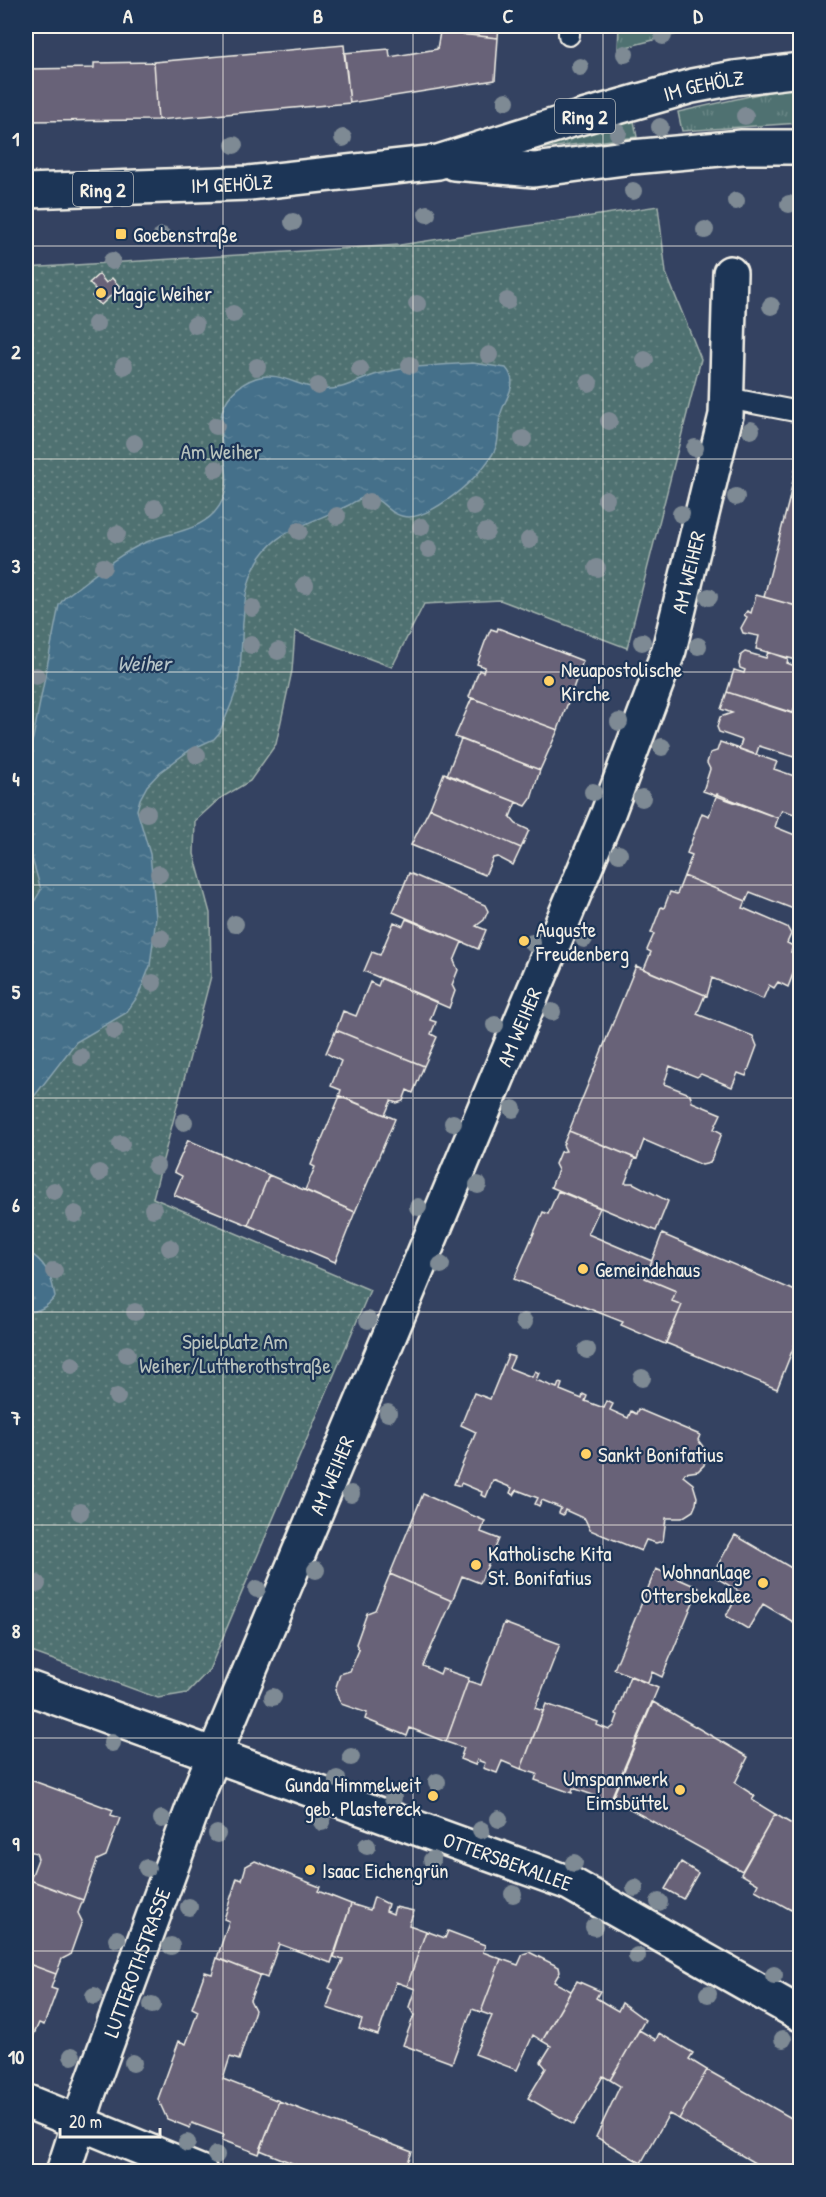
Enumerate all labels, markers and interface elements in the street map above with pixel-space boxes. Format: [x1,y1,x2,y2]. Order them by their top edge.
text: A [123,2,133,29]
text: B [313,2,323,29]
text: C [503,2,514,29]
text: D [693,2,703,29]
street label: IM GEHÖLZ [660,62,746,108]
road number: Ring 2 [555,99,615,133]
text: 1 [12,125,20,152]
street label: IM GEHÖLZ [191,166,274,200]
road number: Ring 2 [73,172,133,206]
place label: Goebenstraße [133,220,238,249]
marker: Goebenstraße [114,227,128,241]
place label: Magic Weiher [113,279,212,308]
marker: Magic Weiher [94,286,108,300]
text: 2 [11,338,21,365]
park label: Am Weiher [181,437,261,466]
street label: AM WEIHER [664,528,712,616]
text: 3 [12,552,21,579]
water label: Weiher [117,648,173,678]
place label: Neuapostolische Kirche [561,655,682,708]
marker: Neuapostolische Kirche [542,674,556,688]
text: 4 [12,765,20,792]
place label: Auguste Freudenberg [535,915,629,968]
marker: Auguste Freudenberg [517,934,531,948]
text: 5 [12,978,21,1005]
street label: AM WEIHER [489,983,548,1071]
text: 6 [12,1191,20,1218]
place label: Gemeindehaus [595,1255,700,1284]
marker: Gemeindehaus [576,1262,590,1276]
park label: Spielplatz Am Weiher/Luttherothstraße [139,1327,331,1380]
text: 7 [10,1404,21,1431]
street label: AM WEIHER [302,1431,361,1519]
place label: Sankt Bonifatius [598,1440,724,1469]
marker: Sankt Bonifatius [579,1447,593,1461]
place label: Katholische Kita St. Bonifatius [488,1539,611,1592]
place label: Wohnanlage Ottersbekallee [641,1557,751,1610]
marker: Katholische Kita St. Bonifatius [469,1558,483,1572]
marker: Wohnanlage Ottersbekallee [756,1576,770,1590]
text: 8 [12,1617,21,1644]
place label: Umspannwerk Eimsbüttel [563,1764,668,1817]
place label: Gunda Himmelweit geb. Plastereck [285,1770,422,1823]
marker: Umspannwerk Eimsbüttel [673,1783,687,1797]
marker: Gunda Himmelweit geb. Plastereck [426,1789,440,1803]
street label: OTTERSBEKALLEE [439,1824,576,1897]
text: 9 [12,1830,20,1857]
place label: Isaac Eichengrün [322,1856,449,1885]
marker: Isaac Eichengrün [303,1863,317,1877]
street label: LUTTEROTHSTRASSE [96,1884,177,2041]
text: 10 [8,2043,24,2070]
scale bar [60,2101,160,2139]
text: 20 m [69,2109,102,2134]

